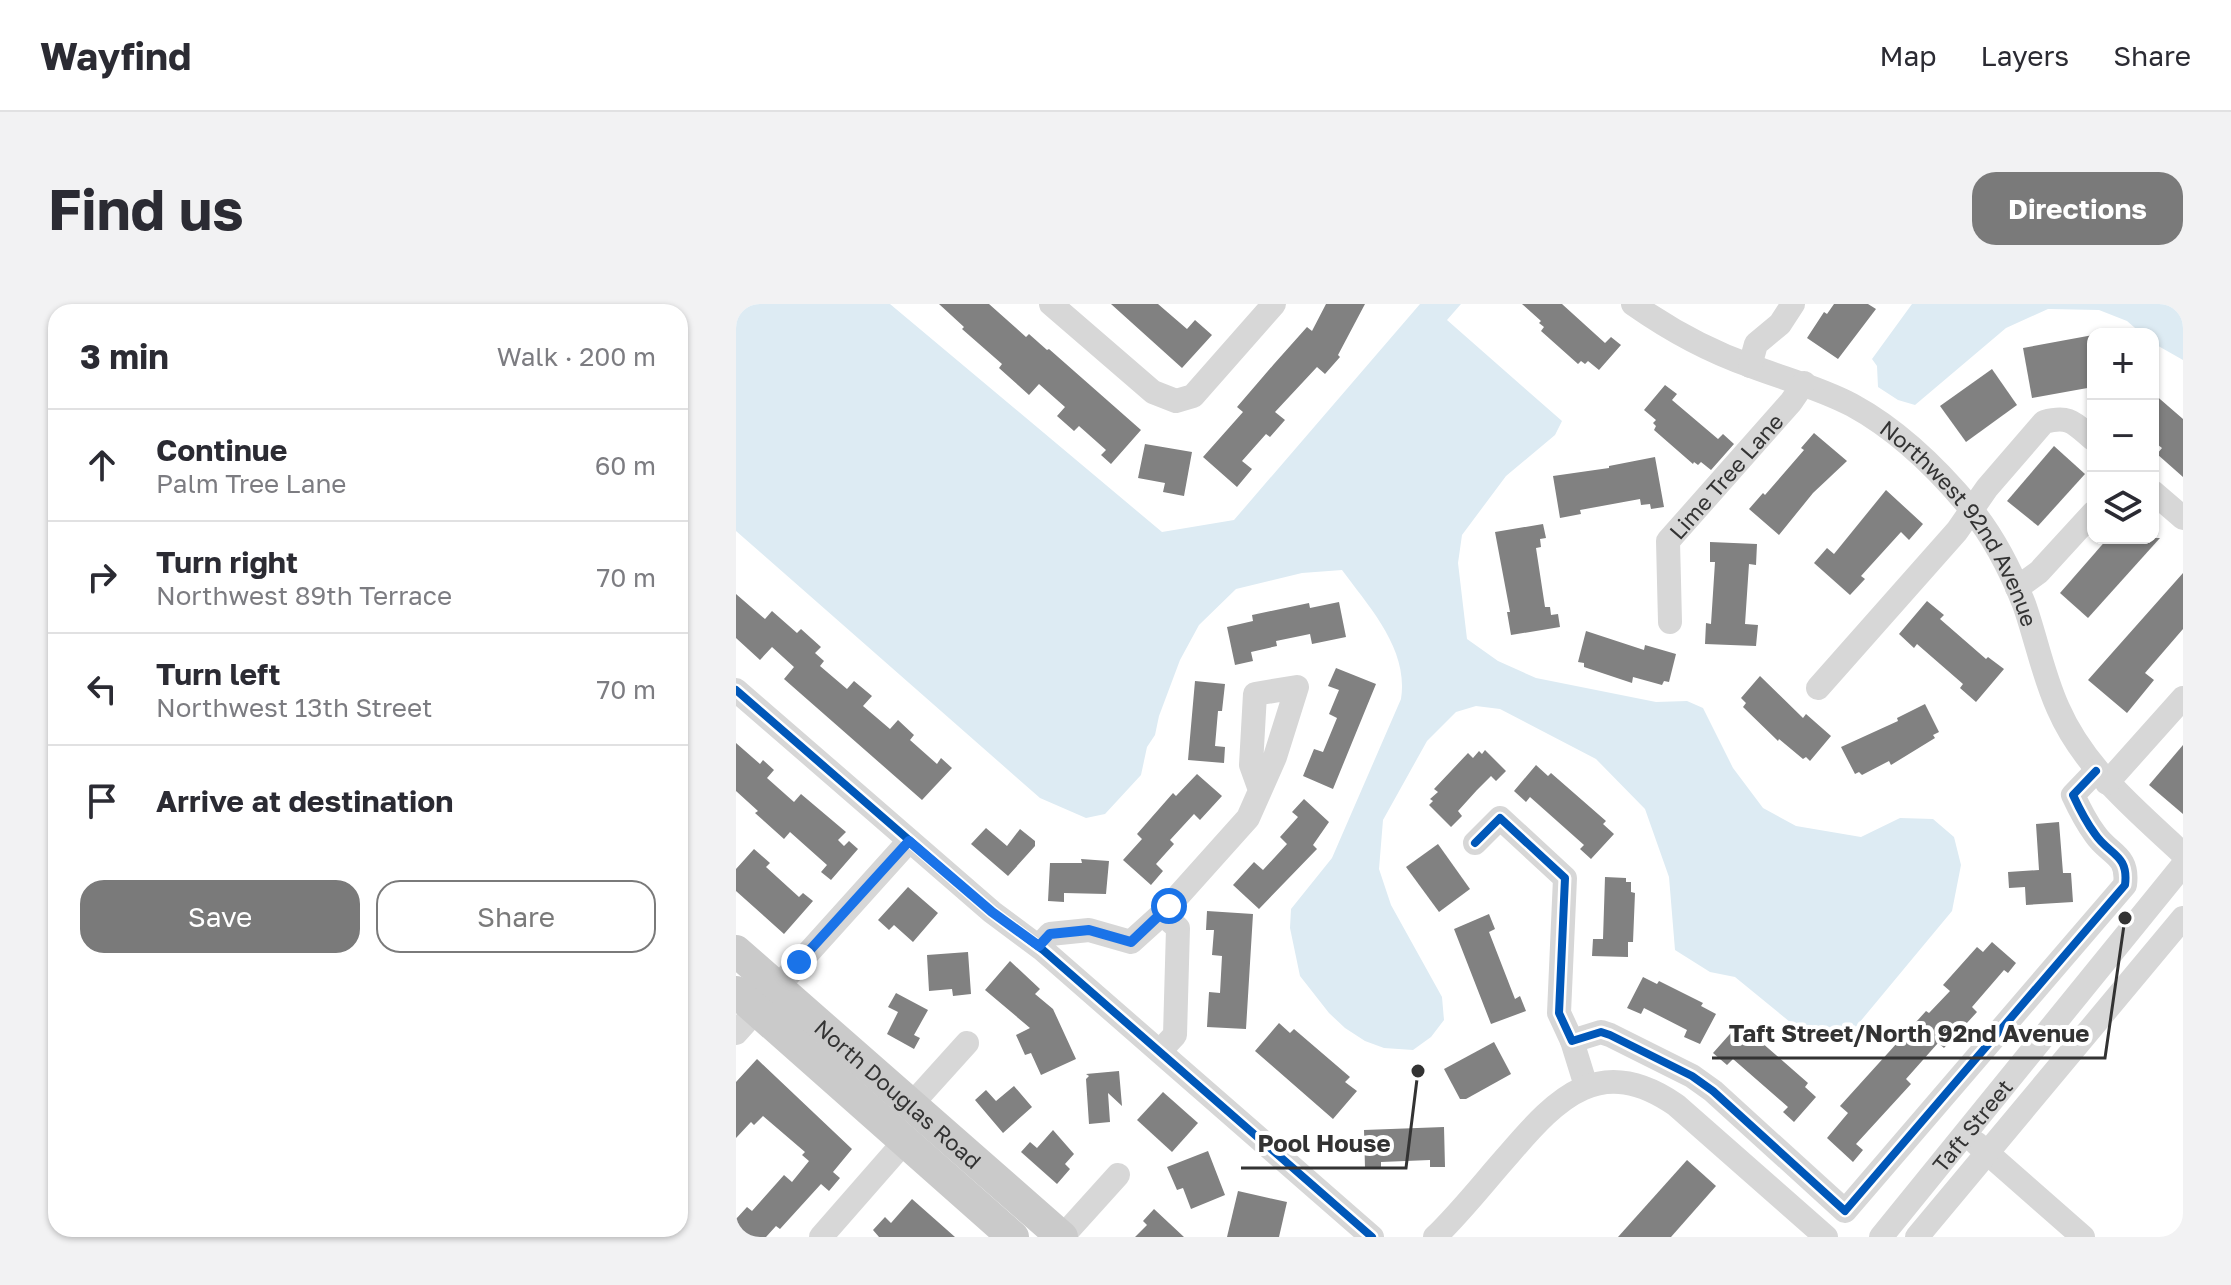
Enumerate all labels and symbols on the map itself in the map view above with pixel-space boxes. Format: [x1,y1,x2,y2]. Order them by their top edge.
street label: Lime Tree Lane [1663,407,1788,544]
street label: Northwest 92nd Avenue [1875,414,2044,630]
route start [1151,888,1187,924]
route end [781,944,817,980]
callout: Taft Street/North 92nd Avenue [1712,1010,2105,1058]
street label: North Douglas Road [809,1013,987,1174]
text: Taft Street/North 92nd Avenue [1729,1018,2089,1047]
street label: Taft Street [1926,1073,2017,1177]
callout: Pool House [1241,1120,1406,1168]
text: Pool House [1257,1128,1391,1157]

